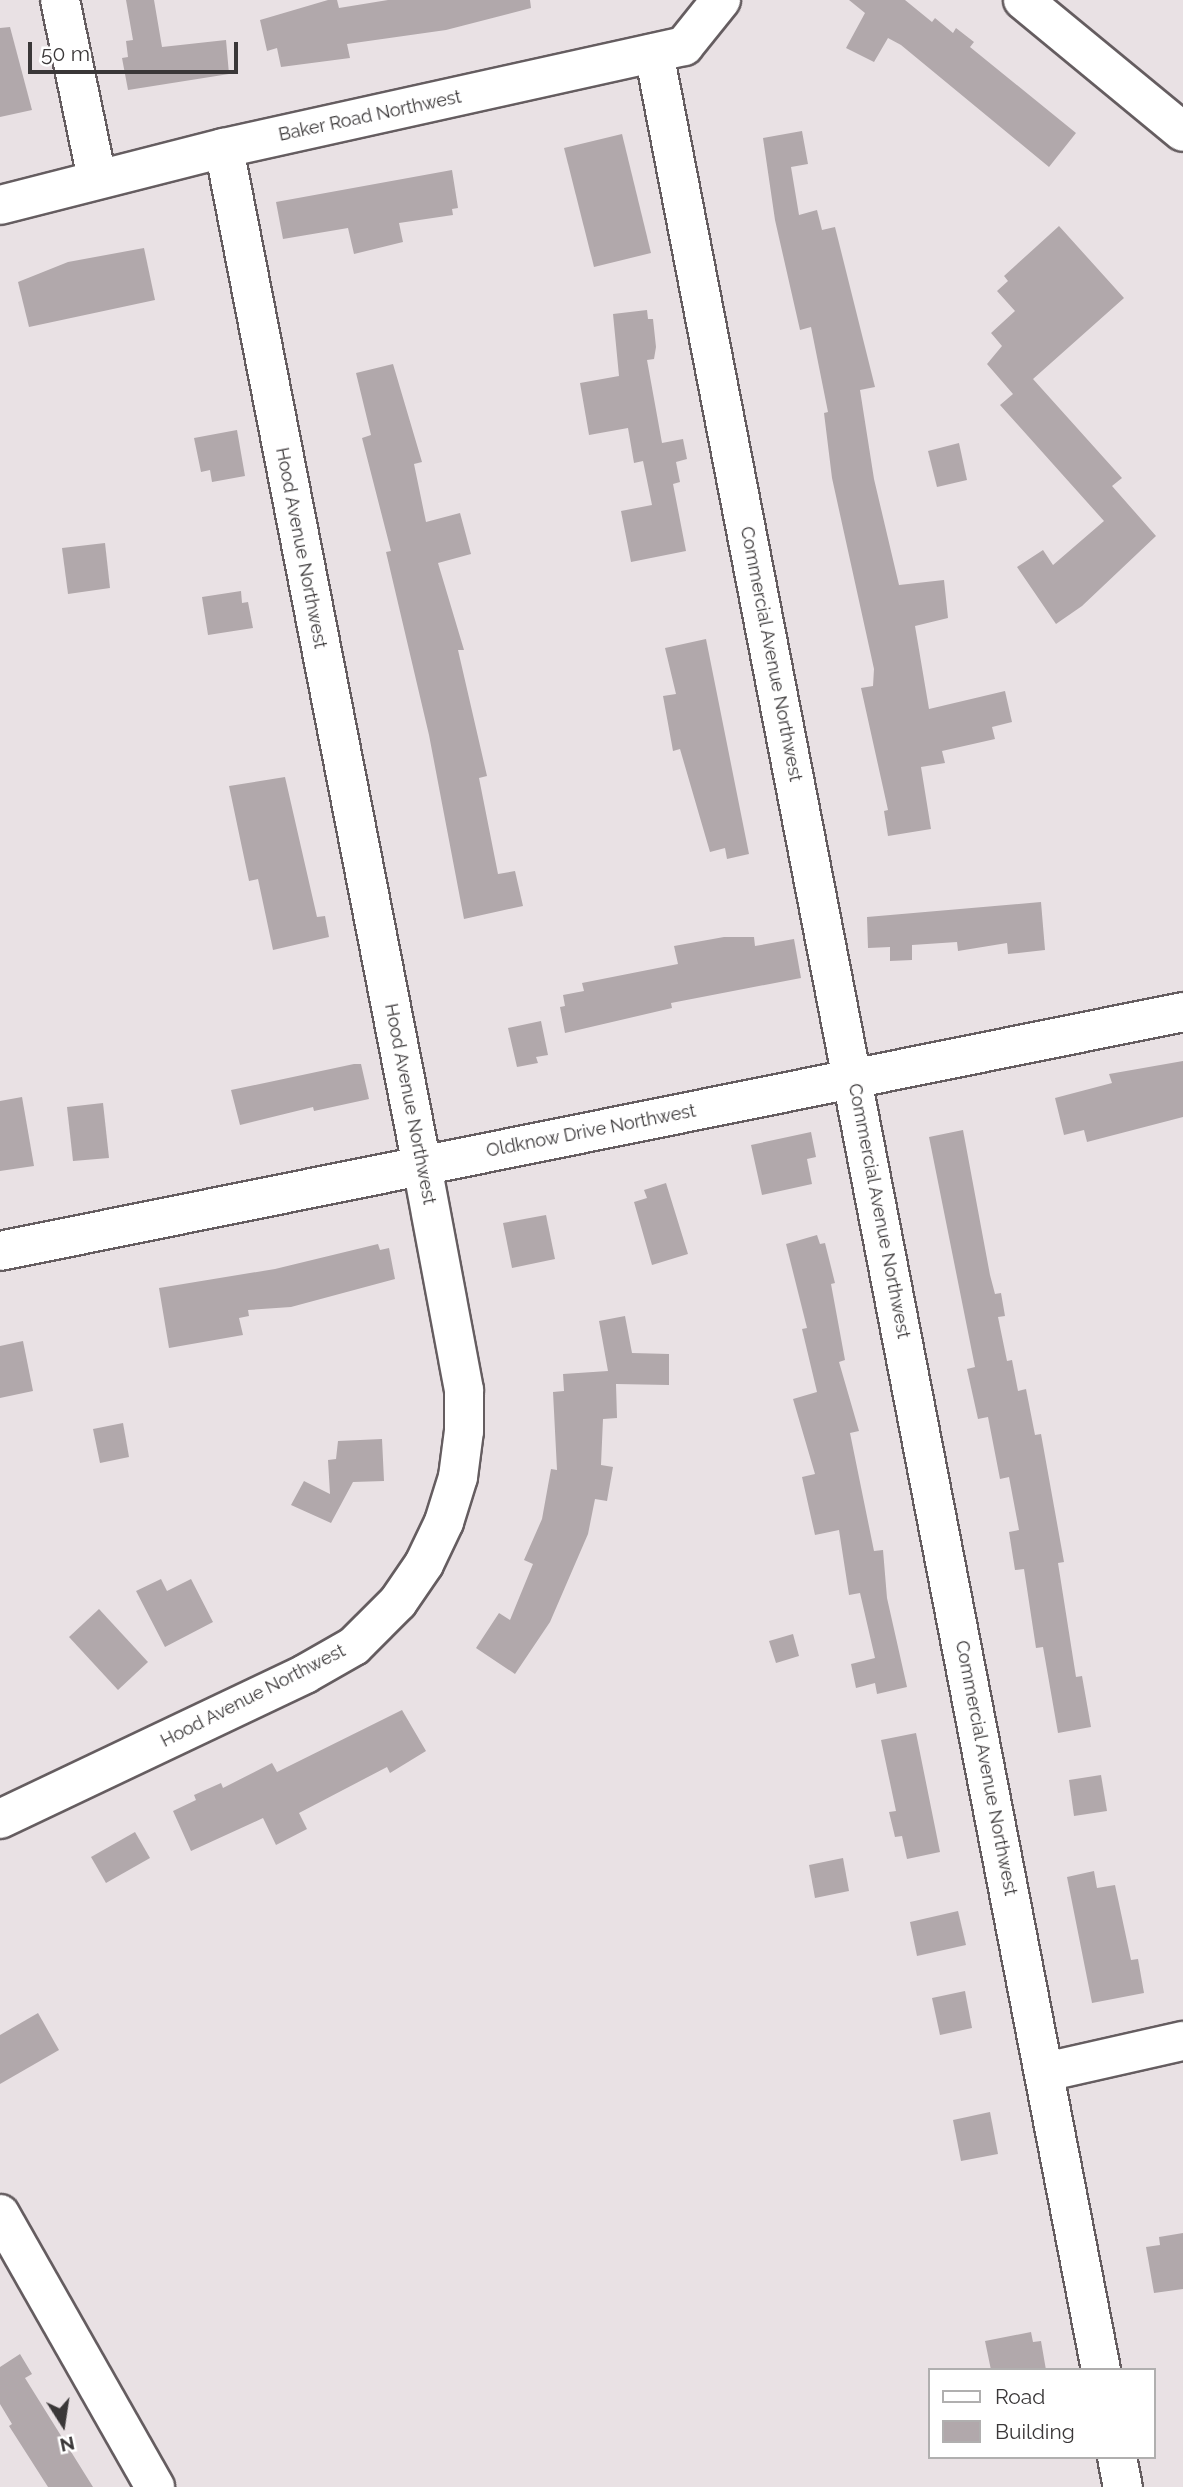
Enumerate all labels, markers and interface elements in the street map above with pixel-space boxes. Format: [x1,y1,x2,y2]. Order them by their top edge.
scale bar [32,28,242,72]
text: 50 m [41,41,90,66]
street label: Baker Road Northwest [276,86,464,146]
street label: Hood Avenue Northwest [271,445,331,651]
street label: Commercial Avenue Northwest [736,524,806,784]
street label: Hood Avenue Northwest [380,1001,440,1207]
street label: Commercial Avenue Northwest [844,1081,914,1341]
street label: Oldknow Drive Northwest [484,1100,698,1162]
street label: Commercial Avenue Northwest [951,1638,1021,1898]
street label: Hood Avenue Northwest [157,1640,349,1752]
legend [928,2368,1155,2459]
text: Road [995,2384,1045,2409]
north arrow [28,2389,98,2459]
text: Building [995,2419,1075,2444]
text: N [58,2432,77,2457]

